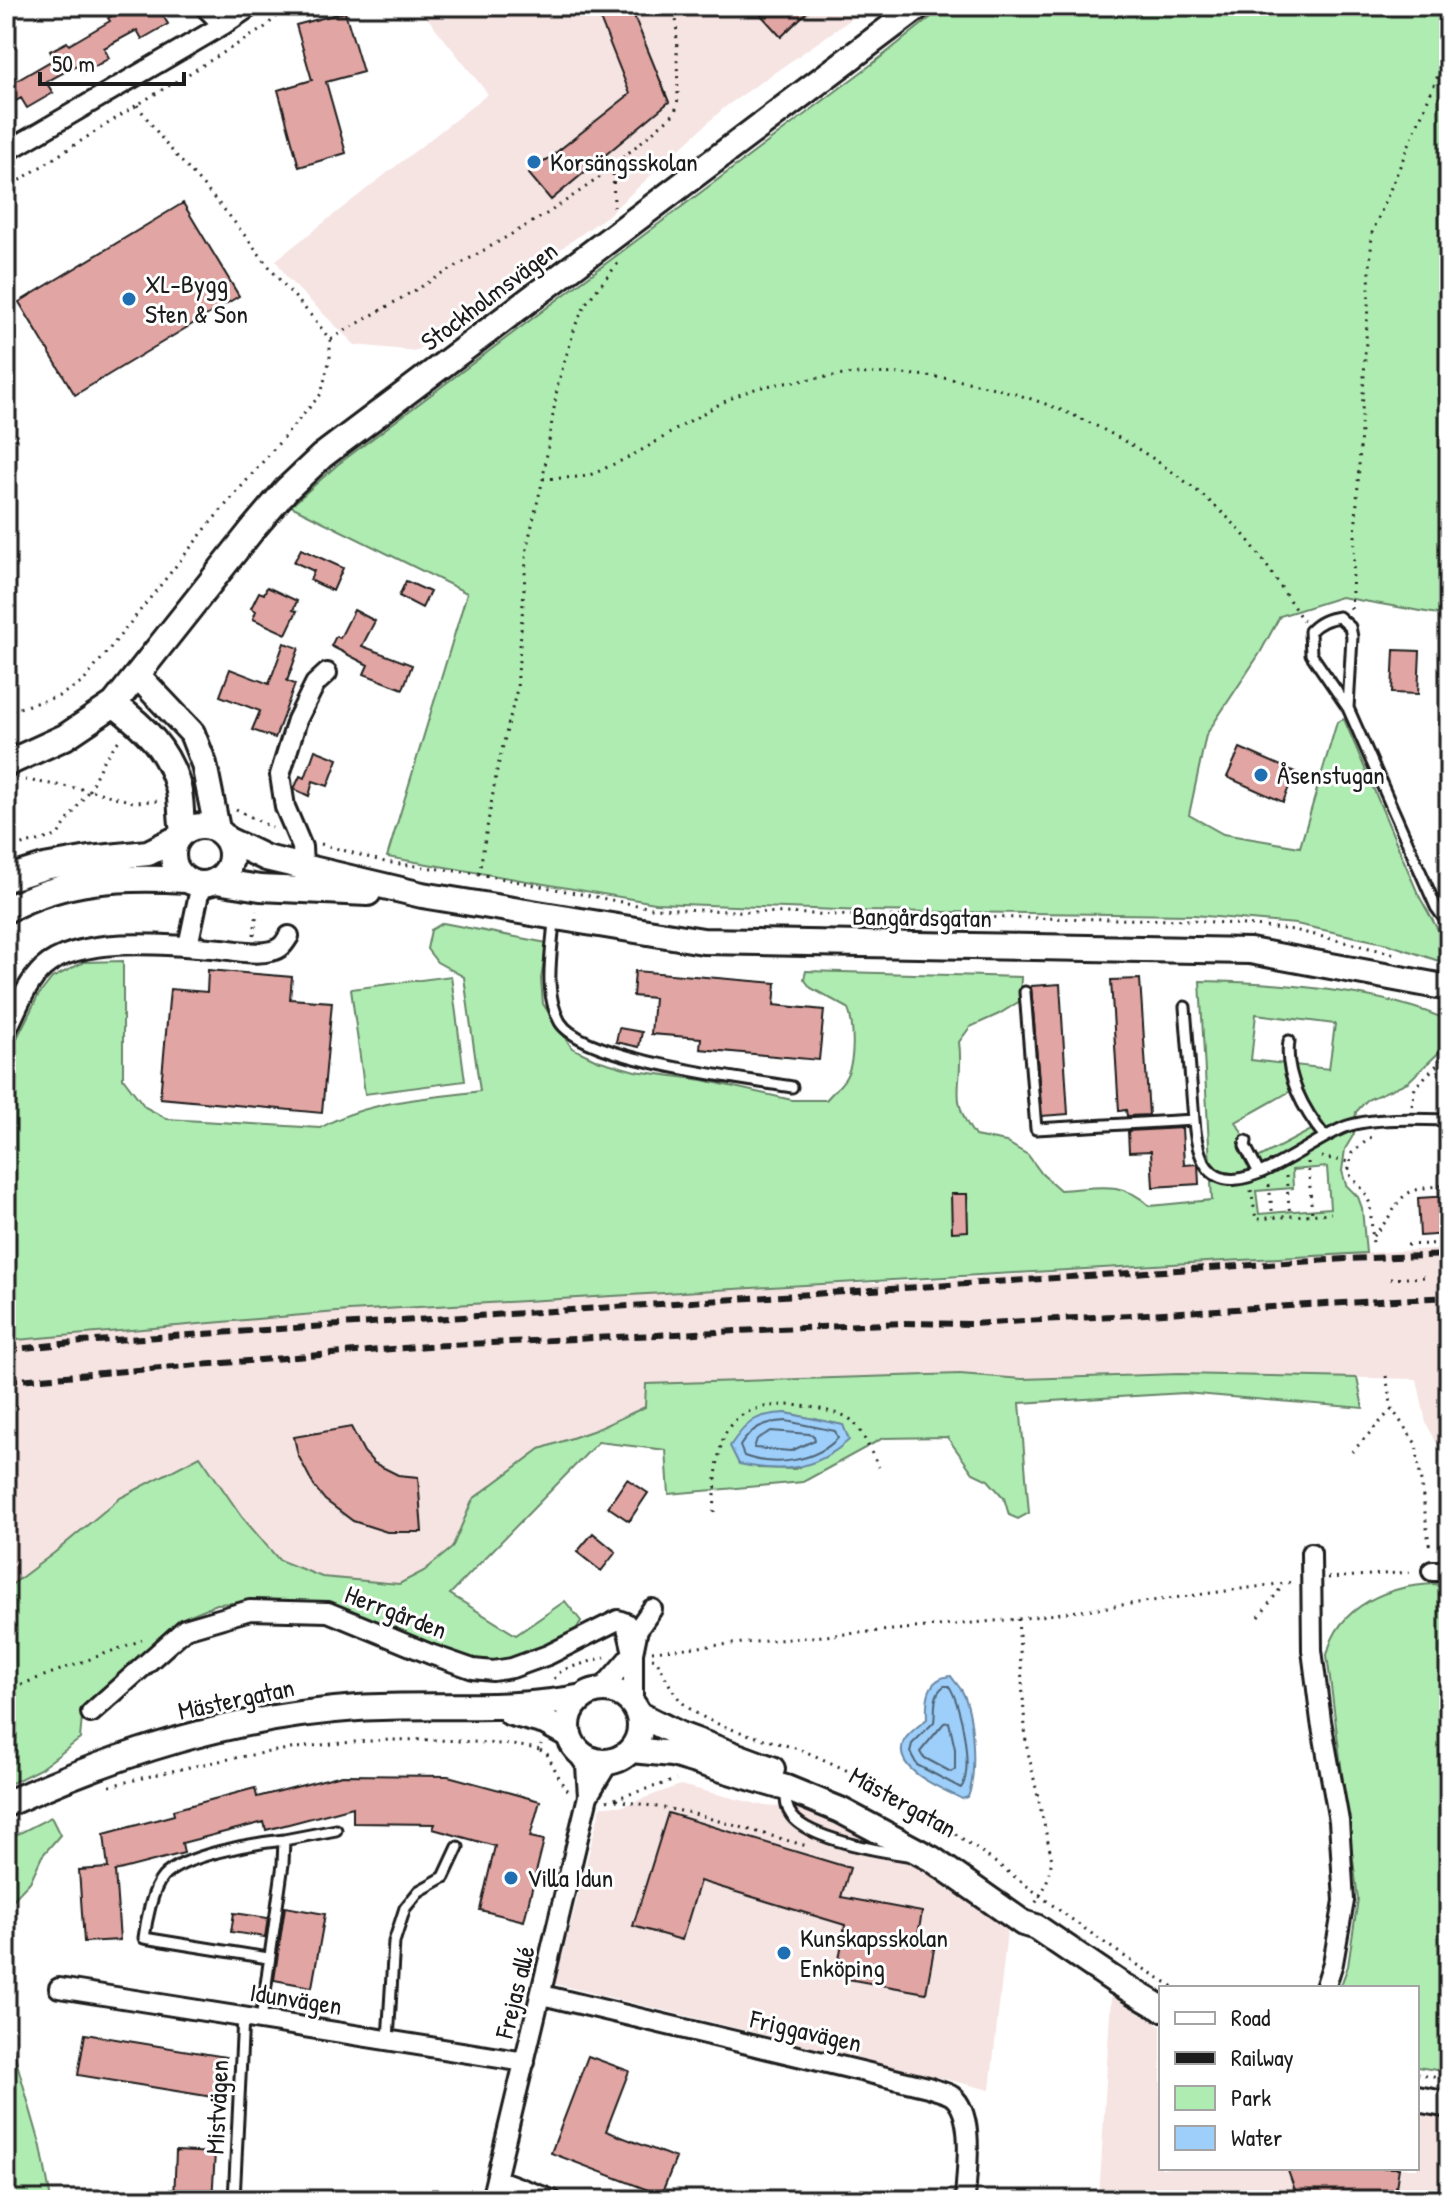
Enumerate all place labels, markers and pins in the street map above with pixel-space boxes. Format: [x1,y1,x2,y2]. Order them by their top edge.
place label: Korsängsskolan [550,144,698,179]
marker: Korsängsskolan [525,153,543,171]
place label: XL-Bygg Sten & Son [145,266,248,331]
marker: XL-Bygg Sten & Son [120,290,138,308]
place label: Åsenstugan [1277,757,1385,792]
marker: Åsenstugan [1252,766,1270,784]
place label: Villa Idun [527,1860,613,1895]
marker: Villa Idun [502,1869,520,1887]
place label: Kunskapsskolan Enköping [800,1920,948,1985]
marker: Kunskapsskolan Enköping [775,1944,793,1962]

